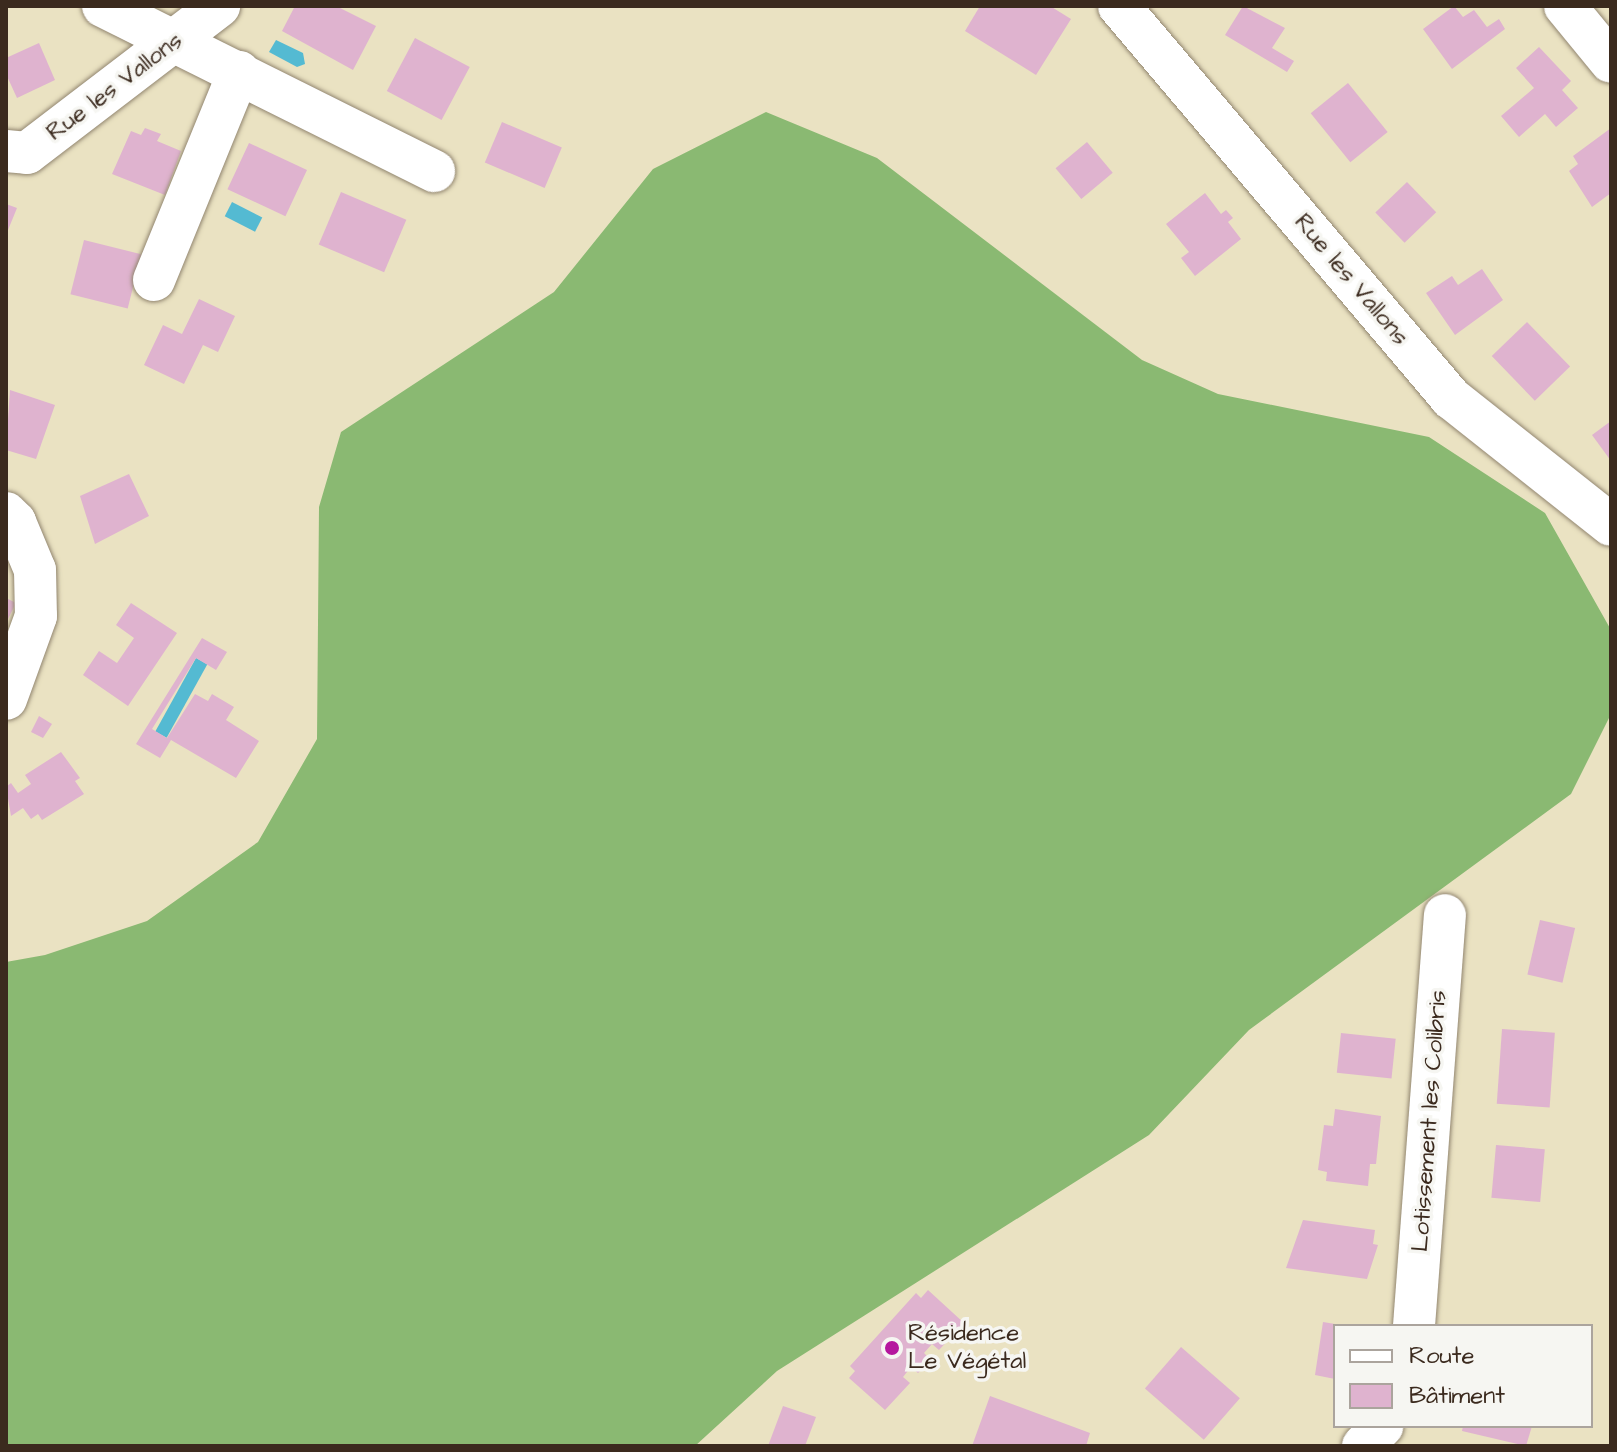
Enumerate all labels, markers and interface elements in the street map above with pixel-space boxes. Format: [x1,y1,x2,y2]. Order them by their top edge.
street label: Rue les Vallons [41,27,189,147]
street label: Rue les Vallons [1288,208,1414,352]
street label: Lotissement les Colibris [1406,989,1454,1253]
place label: Résidence Le Végétal [908,1320,1026,1376]
legend [1333,1324,1593,1428]
marker: Résidence Le Végétal [883,1339,901,1357]
text: Route [1409,1339,1474,1373]
text: Bâtiment [1409,1379,1505,1413]

